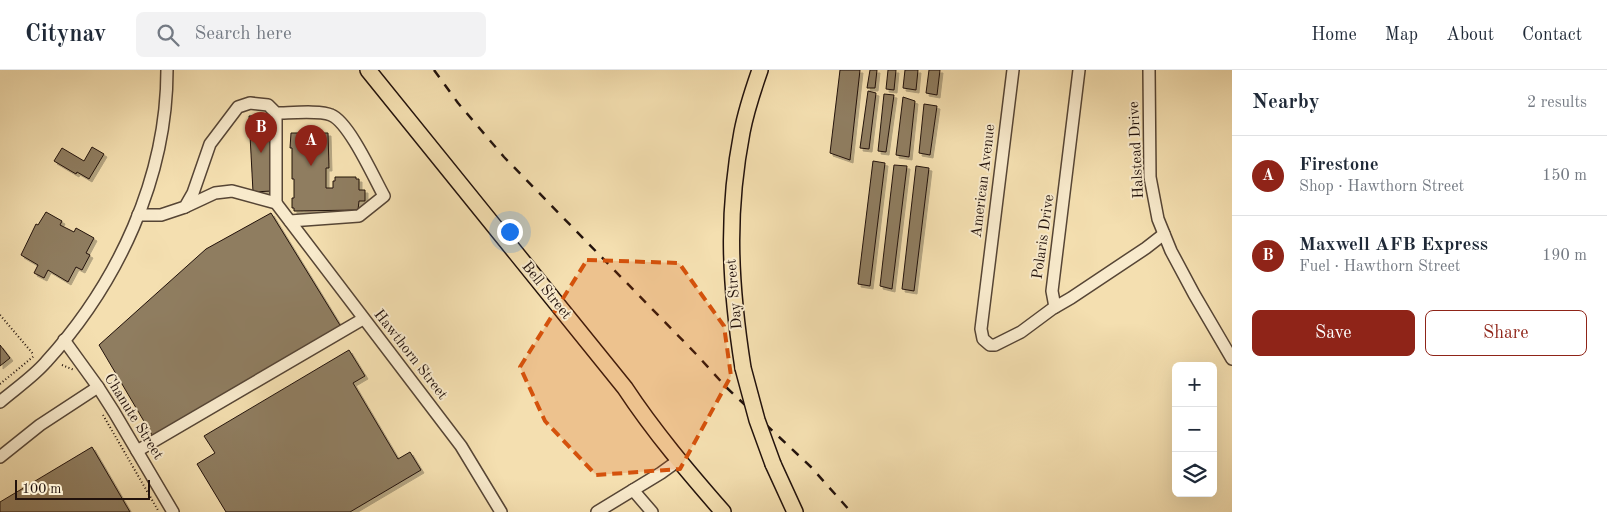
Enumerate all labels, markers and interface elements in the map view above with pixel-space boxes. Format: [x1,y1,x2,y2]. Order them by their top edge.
search box [136,12,486,57]
icon: search [154,21,182,49]
text: Citynav [25,23,106,47]
text: Search here [194,25,292,44]
text: Home [1311,26,1357,44]
text: Map [1385,26,1418,44]
text: About [1446,26,1494,44]
text: Contact [1522,26,1582,44]
text: Nearby [1252,92,1320,113]
text: 2 results [1527,95,1587,111]
street label: Halstead Drive [1127,101,1147,199]
pin: B [245,112,277,153]
street label: American Avenue [970,123,998,239]
pin: A [295,125,327,166]
text: Firestone [1299,156,1379,175]
text: A [1262,168,1274,184]
text: 150 m [1542,168,1587,184]
text: Shop · Hawthorn Street [1299,179,1464,195]
street label: Polaris Drive [1031,194,1057,280]
your location [497,219,523,245]
text: Maxwell AFB Express [1299,236,1488,255]
text: B [1262,248,1274,264]
text: 190 m [1542,248,1587,264]
street label: Day Street [724,258,746,330]
street label: Bell Street [518,259,574,323]
text: Fuel · Hawthorn Street [1299,259,1460,275]
street label: Hawthorn Street [370,307,450,403]
button: Save [1252,310,1415,356]
button: Share [1425,310,1587,356]
map controls [1172,362,1217,497]
button: + [1172,362,1217,407]
street label: Chanute Street [101,372,165,462]
button: − [1172,407,1217,452]
button: layers [1172,452,1217,497]
scale bar [15,477,150,500]
text: 100 m [22,482,61,496]

